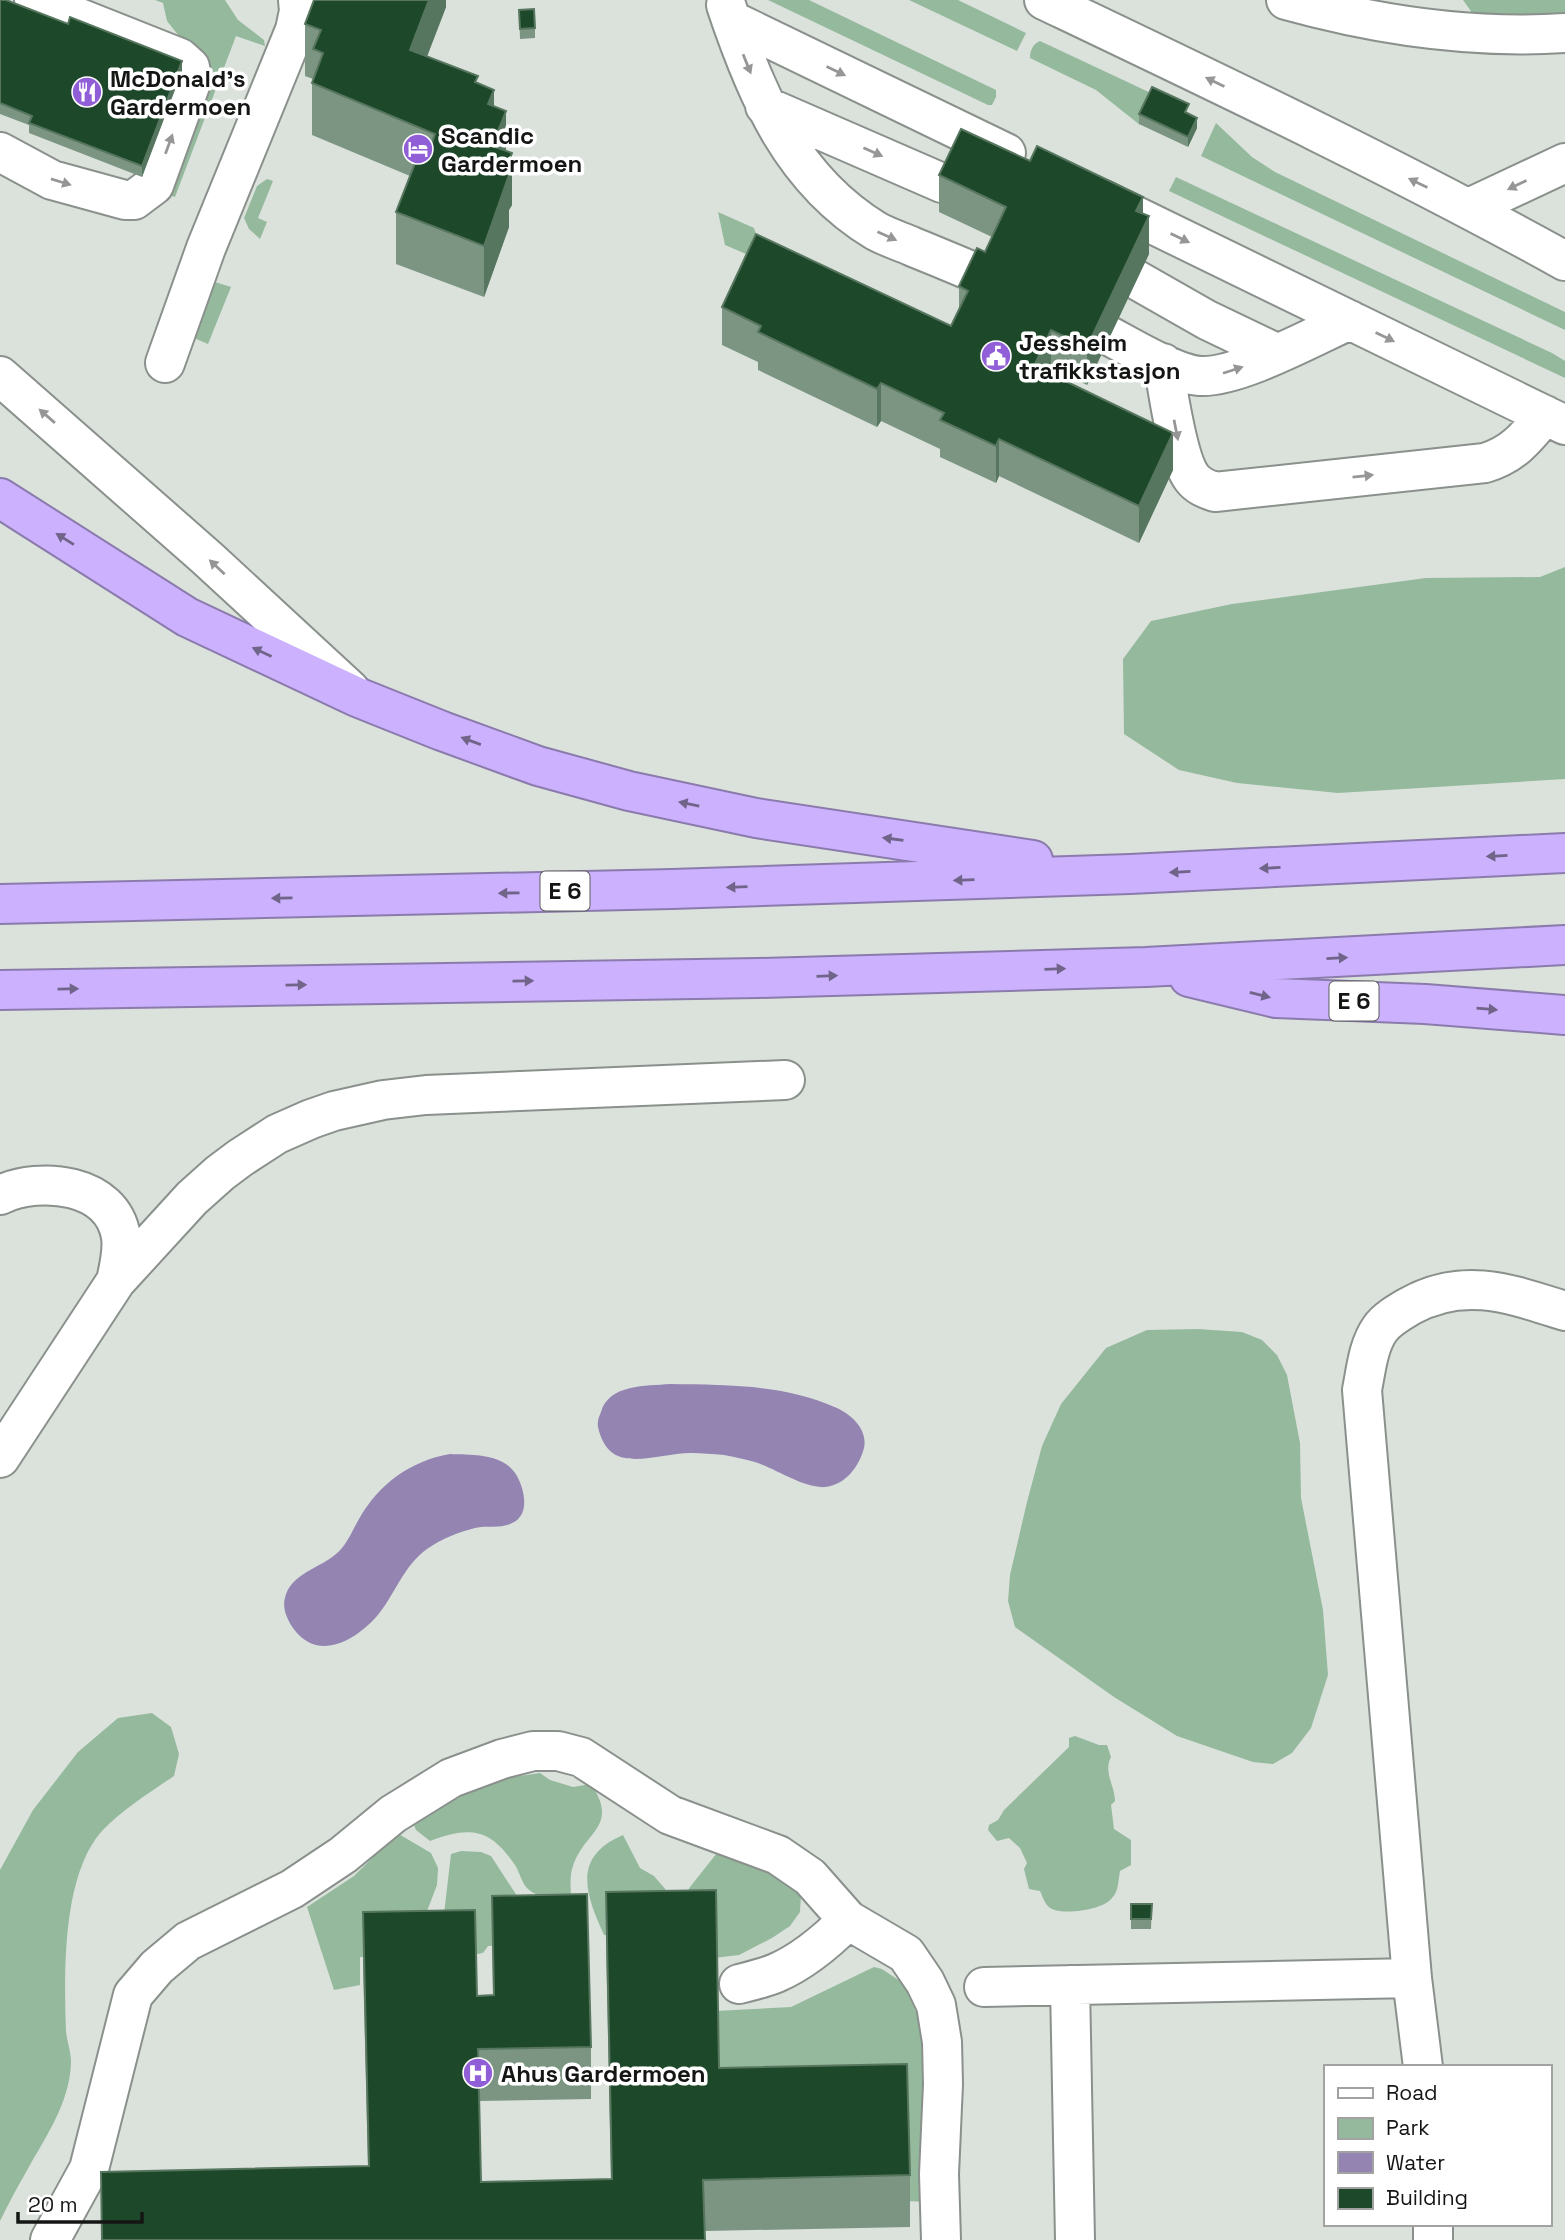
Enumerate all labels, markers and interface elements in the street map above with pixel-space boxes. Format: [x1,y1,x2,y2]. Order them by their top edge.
one-way arrow [741,54,752,75]
place label: McDonald's Gardermoen [110,63,251,122]
one-way arrow [826,65,846,76]
restaurant icon: McDonald's Gardermoen [70,75,104,109]
one-way arrow [1205,76,1225,87]
place label: Scandic Gardermoen [441,120,582,179]
hotel icon: Scandic Gardermoen [401,132,435,166]
one-way arrow [164,134,175,155]
one-way arrow [862,147,883,158]
one-way arrow [51,177,72,188]
one-way arrow [1408,177,1428,188]
one-way arrow [1507,179,1527,190]
one-way arrow [877,231,898,242]
one-way arrow [1170,232,1190,243]
place label: Jessheim trafikkstasjon [1019,327,1181,386]
one-way arrow [1375,332,1395,343]
public building icon: Jessheim trafikkstasjon [979,339,1013,373]
one-way arrow [1223,365,1244,375]
one-way arrow [38,409,55,424]
one-way arrow [1171,419,1182,441]
one-way arrow [1352,470,1374,481]
one-way arrow [55,533,74,546]
one-way arrow [208,559,226,575]
one-way arrow [252,646,272,658]
one-way arrow [460,736,481,747]
one-way arrow [678,798,700,809]
one-way arrow [882,833,904,844]
one-way arrow [1486,851,1508,862]
one-way arrow [1258,862,1280,873]
one-way arrow [1168,866,1190,877]
road number: E 6 [540,872,590,911]
one-way arrow [953,874,975,885]
one-way arrow [725,881,747,893]
one-way arrow [498,887,520,898]
one-way arrow [271,892,293,903]
one-way arrow [1326,953,1348,964]
one-way arrow [1044,964,1066,975]
one-way arrow [817,970,839,981]
one-way arrow [512,975,534,987]
one-way arrow [285,979,307,991]
road number: E 6 [1330,982,1378,1020]
one-way arrow [57,983,79,994]
one-way arrow [1249,989,1271,1000]
one-way arrow [1476,1004,1498,1015]
hospital icon: Ahus Gardermoen [461,2056,495,2090]
place label: Ahus Gardermoen [501,2058,706,2089]
legend [1324,2065,1551,2226]
text: Road [1386,2079,1438,2106]
text: Park [1386,2114,1430,2141]
text: Water [1386,2149,1445,2176]
scale bar [18,2180,142,2224]
text: Building [1386,2184,1468,2211]
text: 20 m [28,2191,78,2218]

